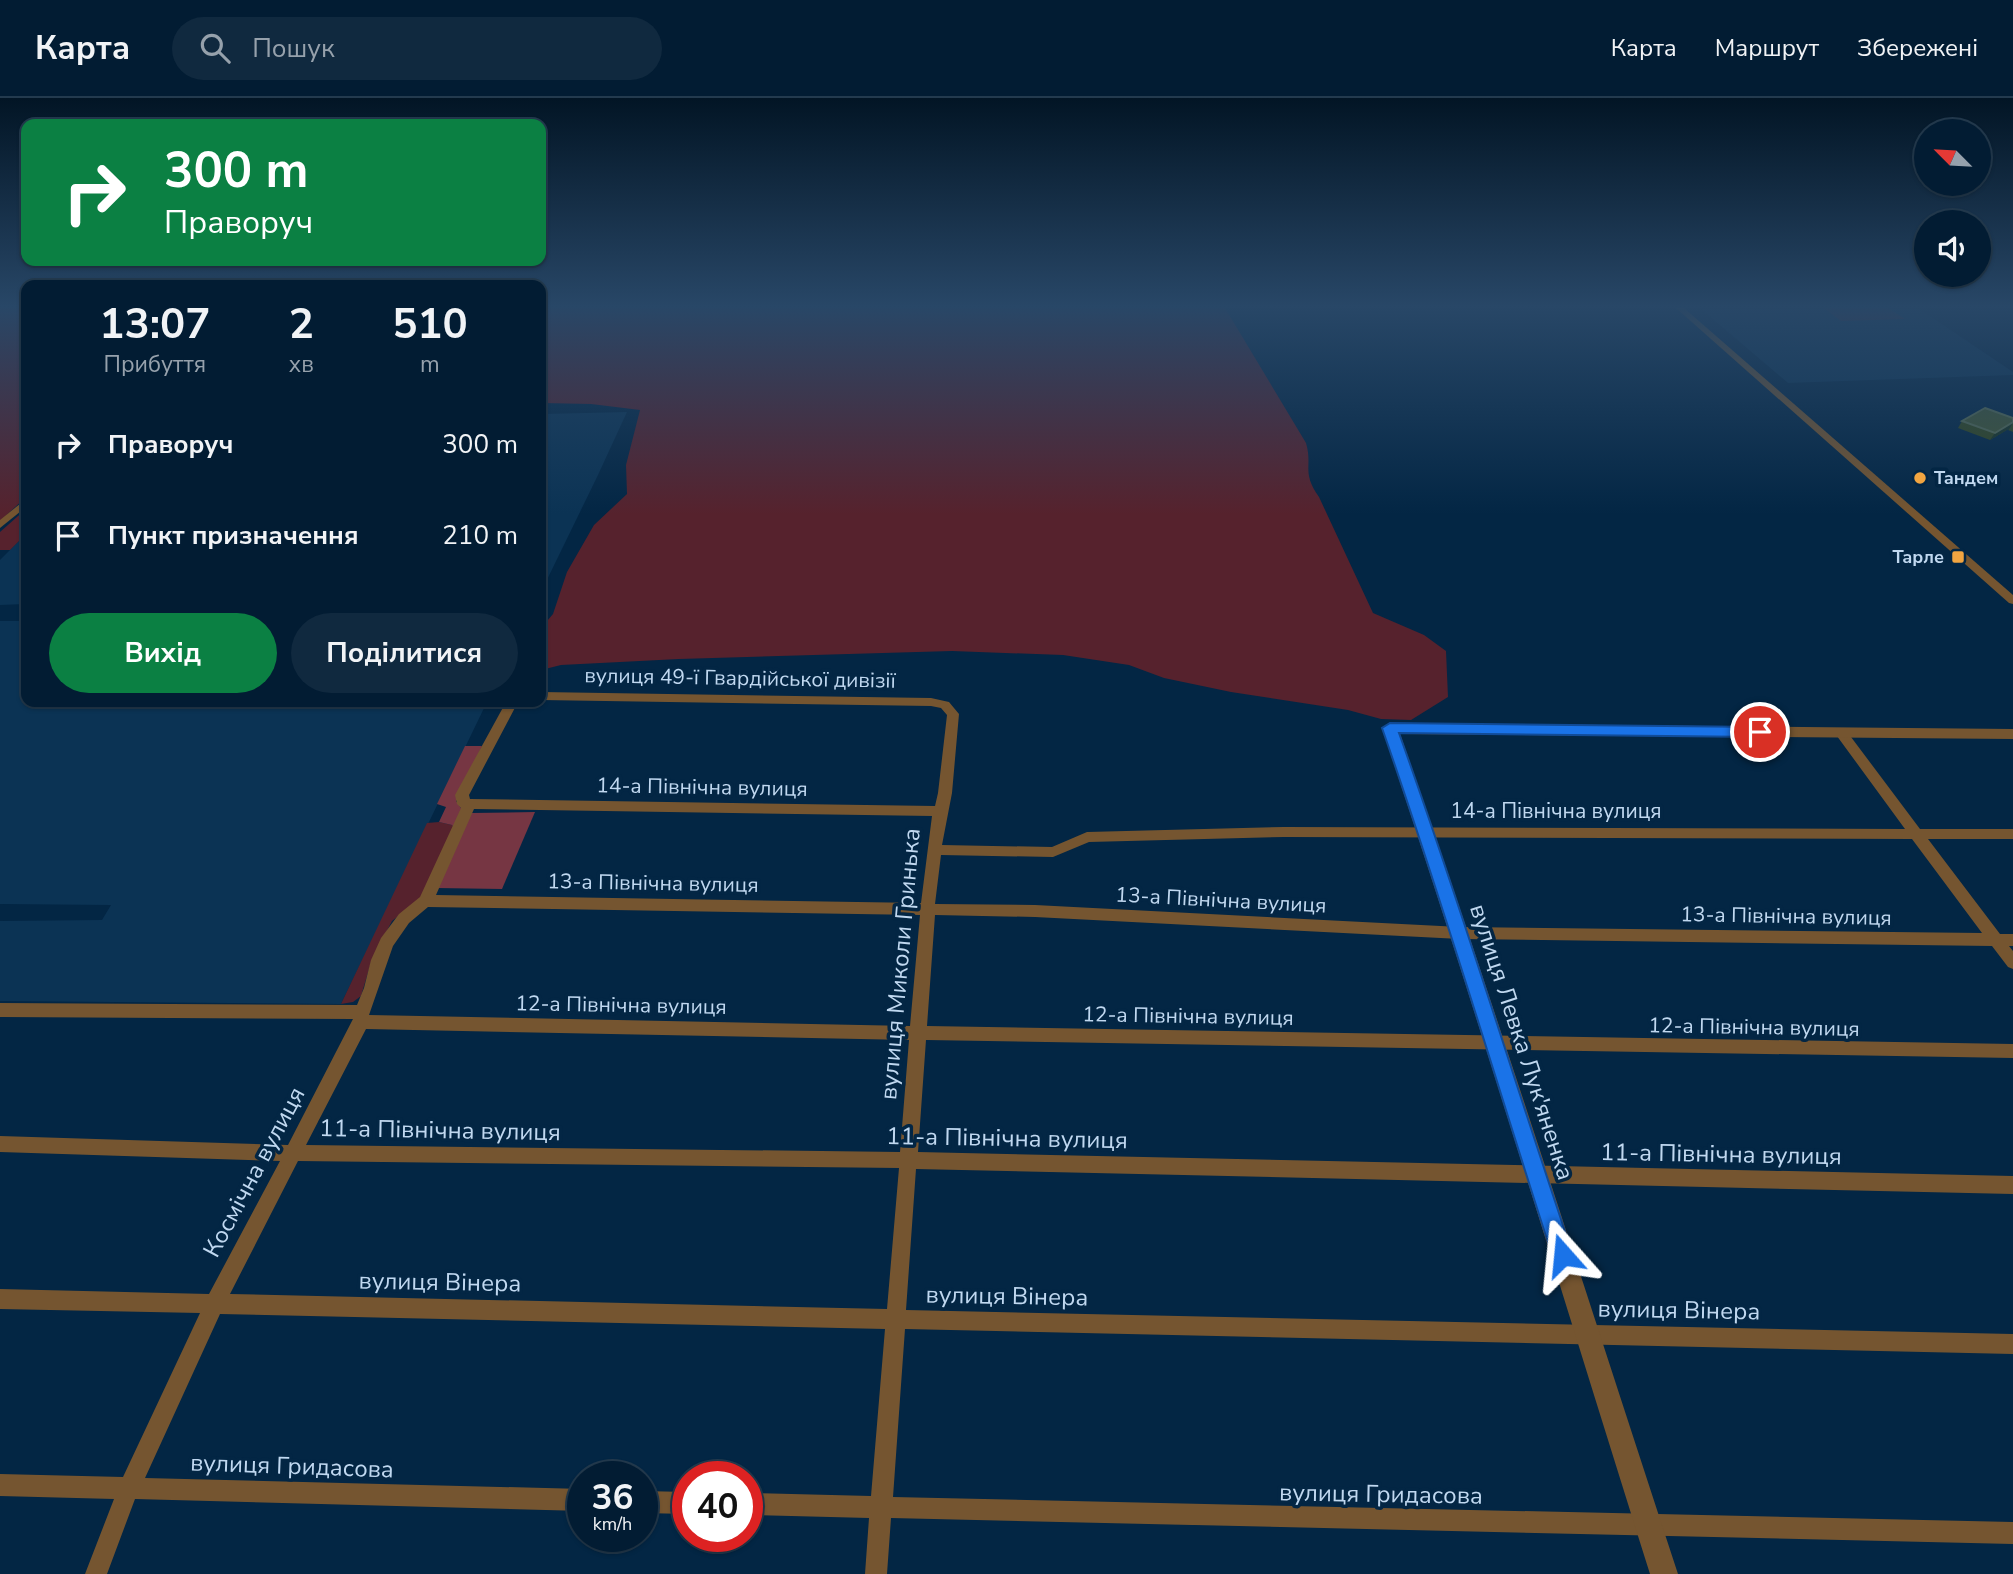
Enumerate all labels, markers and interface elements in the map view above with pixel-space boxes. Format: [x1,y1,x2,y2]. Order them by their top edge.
search box [172,17,662,80]
text: Карта [35,26,130,71]
icon: search [196,29,234,67]
text: Пошук [252,31,335,66]
text: Карта [1611,32,1677,64]
text: Маршрут [1715,32,1819,64]
text: Збережені [1857,32,1978,64]
north arrow [1914,119,1992,196]
map controls [1914,119,1991,287]
text: 300 m [164,137,308,204]
icon: right [49,147,140,238]
text: Праворуч [164,201,313,244]
button: sound [1914,210,1991,287]
text: 13:07 [99,296,210,353]
text: 2 [289,296,314,353]
text: 510 [392,296,468,353]
text: Прибуття [104,349,206,380]
text: хв [289,349,314,380]
text: m [420,349,440,380]
icon: right [49,426,87,464]
text: Праворуч [108,427,233,462]
text: 300 m [442,427,518,462]
place label: Тандем [1934,466,1998,490]
marker: Тандем [1912,470,1928,486]
icon: arrive [49,517,87,555]
text: Пункт призначення [108,518,359,553]
text: 210 m [442,518,518,553]
place label: Тарле [1893,545,1944,569]
marker: Тарле [1950,549,1966,565]
button: Вихід [49,613,277,693]
button: Поділитися [291,613,518,693]
street label: вулиця 49-ї Гвардійської дивізії [584,661,897,695]
pin [1730,702,1790,762]
icon: arrive [1741,713,1779,751]
street label: 14-а Північна вулиця [596,771,808,803]
street label: 14-а Північна вулиця [1450,797,1662,825]
street label: вулиця Миколи Гринька [872,827,928,1101]
street label: 13-а Північна вулиця [547,867,759,899]
street label: 13-а Північна вулиця [1115,880,1327,920]
street label: вулиця Левка Лук'яненка [1462,900,1582,1184]
street label: 13-а Північна вулиця [1680,900,1892,932]
street label: 12-а Північна вулиця [515,989,727,1021]
street label: 12-а Північна вулиця [1082,1000,1294,1032]
street label: 12-а Північна вулиця [1648,1011,1860,1043]
street label: Космічна вулиця [196,1081,312,1263]
street label: 11-а Північна вулиця [319,1112,561,1148]
street label: 11-а Північна вулиця [886,1120,1128,1156]
street label: 11-а Північна вулиця [1600,1136,1842,1172]
position arrow [1526,1218,1600,1292]
street label: вулиця Вінера [358,1265,522,1299]
street label: вулиця Вінера [925,1279,1089,1313]
street label: вулиця Вінера [1597,1293,1761,1327]
street label: вулиця Гридасова [190,1446,394,1486]
speed limit sign: 40 [672,1461,763,1552]
text: 36 [591,1474,634,1521]
street label: вулиця Гридасова [1279,1476,1483,1512]
text: km/h [593,1512,632,1536]

